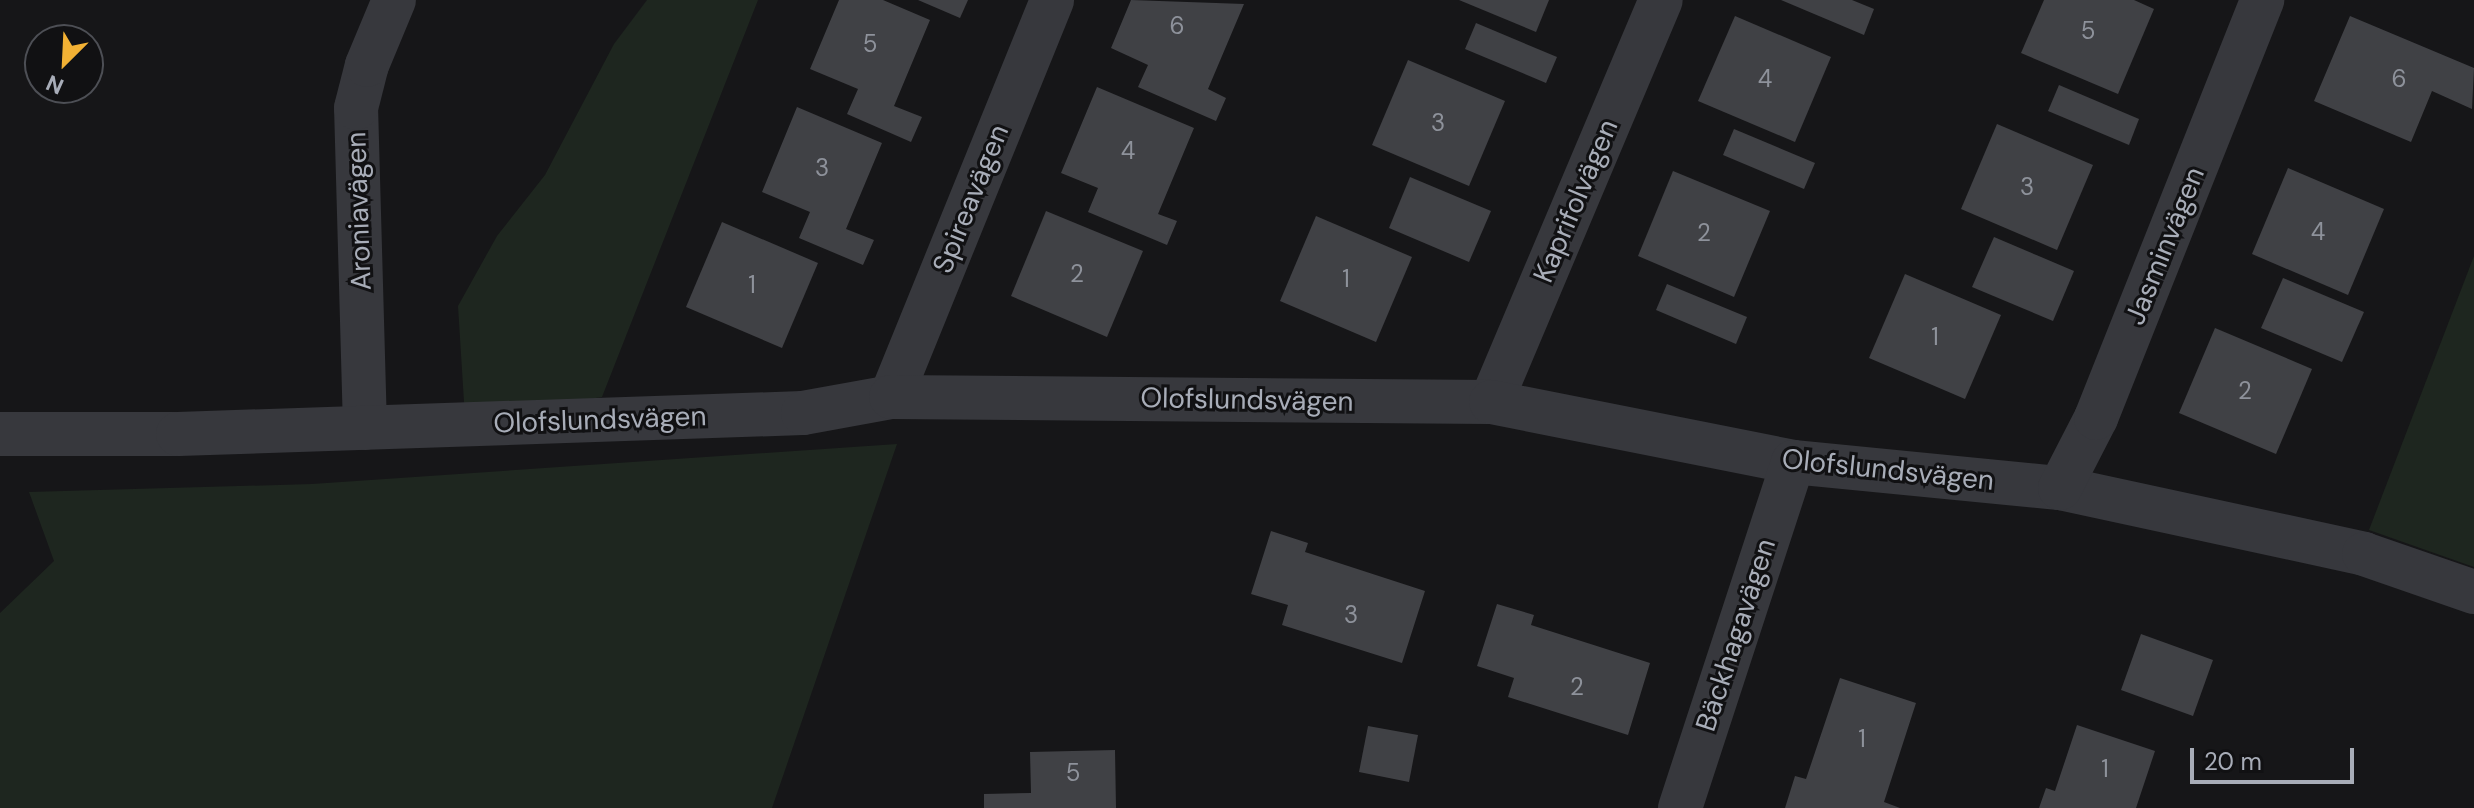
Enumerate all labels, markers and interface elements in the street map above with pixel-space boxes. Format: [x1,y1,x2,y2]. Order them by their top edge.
house number: 6 [1169,12,1185,40]
house number: 5 [2081,17,2095,45]
north arrow [24,24,104,104]
house number: 5 [863,30,877,58]
house number: 4 [1758,65,1772,93]
house number: 6 [2391,65,2407,93]
text: N [42,68,68,101]
house number: 3 [1431,109,1445,137]
street label: Kaprifolvägen [1527,114,1625,288]
street label: Spireavägen [926,120,1016,278]
street label: Aroniavägen [339,131,379,291]
house number: 4 [1121,137,1135,165]
house number: 3 [815,154,829,182]
street label: Jasminvägen [2118,162,2212,330]
house number: 3 [2020,173,2034,201]
house number: 4 [2311,218,2325,246]
house number: 2 [1697,219,1711,247]
house number: 2 [1070,260,1084,288]
house number: 1 [1342,265,1350,293]
house number: 1 [748,271,756,299]
house number: 1 [1931,323,1939,351]
house number: 2 [2238,377,2252,405]
street label: Olofslundsvägen [1140,381,1354,419]
street label: Olofslundsvägen [493,399,707,441]
street label: Olofslundsvägen [1780,442,1996,498]
street label: Bäckhagavägen [1689,535,1783,735]
house number: 3 [1344,601,1358,629]
house number: 2 [1570,673,1584,701]
house number: 1 [1858,725,1866,753]
scale bar [2194,732,2358,782]
text: 20 m [2204,746,2262,777]
house number: 1 [2101,755,2109,783]
house number: 5 [1066,759,1080,787]

